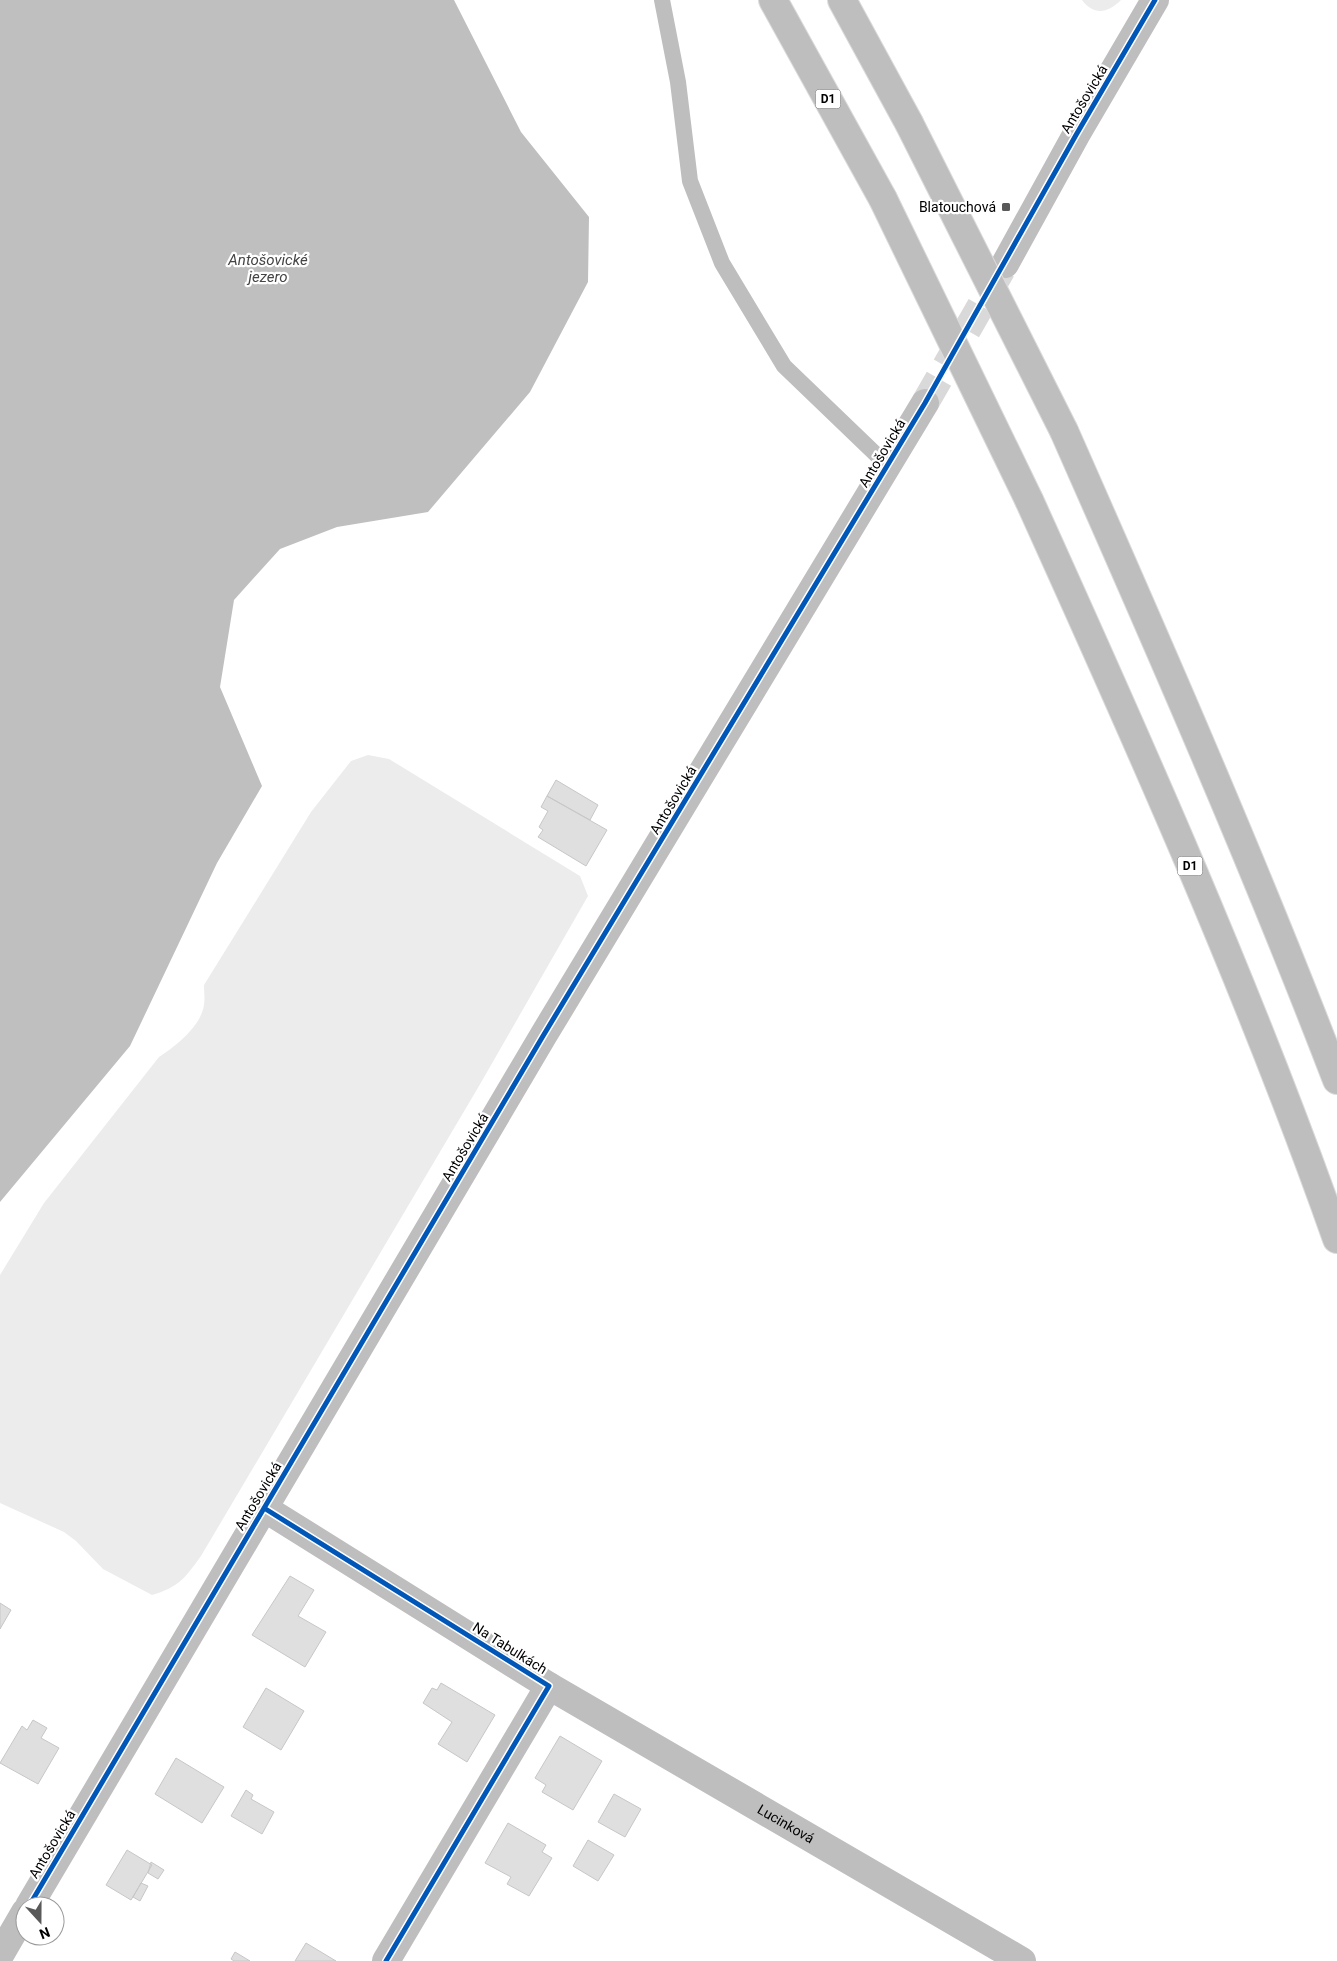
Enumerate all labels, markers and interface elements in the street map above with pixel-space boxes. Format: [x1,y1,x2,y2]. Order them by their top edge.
street label: Antošovická [1057,62,1111,136]
road number: D1 [816,90,840,108]
place label: Blatouchová [919,199,996,215]
marker: Blatouchová [1000,201,1012,213]
water label: Antošovické jezero [227,251,308,286]
street label: Antošovická [855,416,909,490]
street label: Antošovická [646,763,700,837]
road number: D1 [1178,856,1202,876]
street label: Antošovická [438,1110,492,1184]
street label: Antošovická [231,1459,285,1533]
street label: Na Tabulkách [470,1619,550,1677]
street label: Lucinková [755,1801,817,1846]
street label: Antošovická [25,1807,79,1881]
north arrow [15,1896,65,1946]
text: N [37,1924,52,1942]

